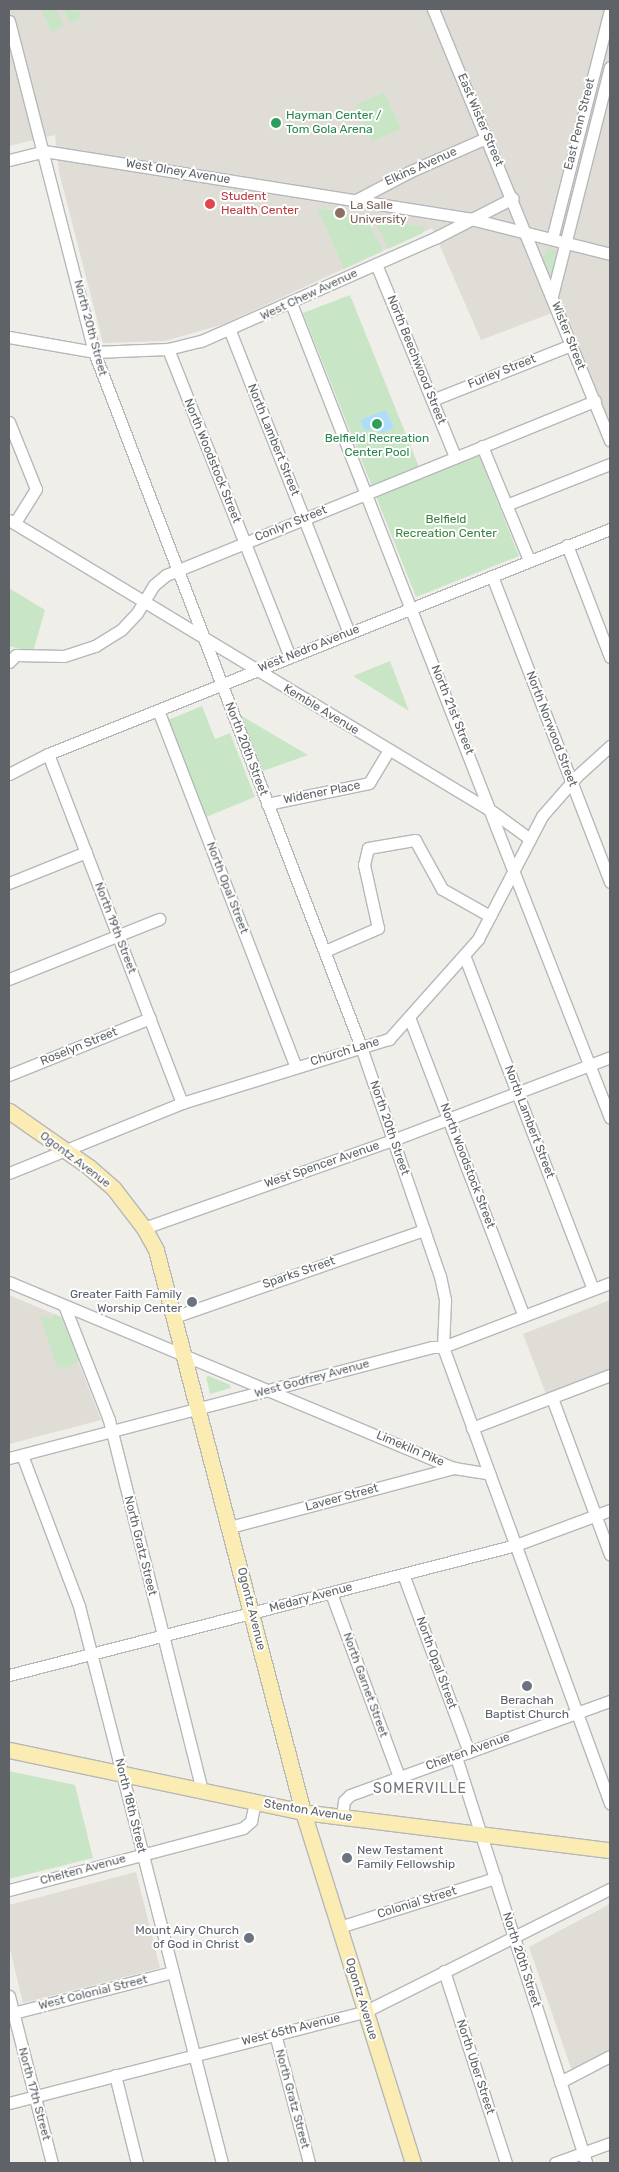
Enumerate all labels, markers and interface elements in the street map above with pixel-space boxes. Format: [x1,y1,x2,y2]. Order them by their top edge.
street label: East Wister Street [454,71,506,169]
street label: East Penn Street [562,77,598,171]
place label: Hayman Center / Tom Gola Arena [286,109,382,137]
marker: Hayman Center / Tom Gola Arena [270,117,282,129]
street label: Elkins Avenue [383,145,459,189]
street label: West Olney Avenue [124,157,232,187]
place label: Student Health Center [221,190,299,218]
marker: Student Health Center [203,197,217,211]
place label: La Salle University [350,199,407,227]
marker: La Salle University [334,207,346,219]
street label: West Chew Avenue [258,266,360,324]
street label: North 20th Street [70,278,110,378]
street label: North Beechwood Street [383,293,449,427]
street label: Wister Street [548,300,588,372]
street label: Furley Street [466,352,538,392]
street label: North Lambert Street [244,382,302,498]
street label: North Woodstock Street [180,397,244,525]
marker: Belfield Recreation Center Pool [371,418,383,430]
place label: Belfield Recreation Center Pool [325,432,429,460]
street label: Conlyn Street [253,503,329,545]
park label: Belfield Recreation Center [395,513,497,541]
street label: West Nedro Avenue [256,622,362,676]
street label: North 21st Street [427,663,477,757]
street label: North Norwood Street [522,669,580,789]
street label: Kemble Avenue [280,682,362,738]
street label: North 20th Street [222,700,270,798]
street label: Widener Place [282,778,362,808]
street label: North Opal Street [203,840,251,936]
street label: North 19th Street [91,880,139,976]
street label: Roselyn Street [38,1025,120,1069]
street label: Church Lane [309,1035,381,1069]
street label: North Lambert Street [501,1064,557,1180]
street label: North 20th Street [366,1079,412,1177]
street label: North Woodstock Street [436,1101,498,1231]
street label: Ogontz Avenue [37,1129,113,1191]
street label: West Spencer Avenue [262,1138,382,1192]
street label: Sparks Street [261,1254,337,1292]
place label: Greater Faith Family Worship Center [70,1288,182,1316]
marker: Greater Faith Family Worship Center [186,1296,198,1308]
street label: West Godfrey Avenue [253,1357,371,1401]
street label: Limekiln Pike [374,1428,446,1470]
street label: Laveer Street [304,1481,380,1515]
street label: North Gratz Street [121,1495,159,1597]
street label: Ogontz Avenue [234,1566,268,1652]
street label: Medary Avenue [268,1580,354,1616]
street label: North Opal Street [413,1615,459,1711]
street label: North Garnet Street [339,1631,391,1739]
marker: Berachah Baptist Church [521,1680,533,1692]
place label: Berachah Baptist Church [485,1694,569,1722]
street label: Chelten Avenue [424,1730,512,1774]
street label: North 18th Street [111,1757,149,1855]
district label: SOMERVILLE [372,1781,468,1797]
street label: Stenton Avenue [262,1797,354,1825]
place label: New Testament Family Fellowship [357,1844,455,1872]
street label: Chelten Avenue [38,1852,128,1888]
marker: New Testament Family Fellowship [341,1852,353,1864]
street label: Colonial Street [376,1884,458,1922]
street label: North 20th Street [499,1911,543,2009]
place label: Mount Airy Church of God in Christ [135,1924,239,1952]
marker: Mount Airy Church of God in Christ [243,1932,255,1944]
street label: Ogontz Avenue [342,1956,380,2042]
street label: West Colonial Street [37,1972,149,2014]
street label: West 65th Avenue [240,2011,342,2049]
street label: North Uber Street [453,2018,497,2116]
street label: North 17th Street [15,2046,53,2142]
street label: North Gratz Street [272,2048,312,2150]

